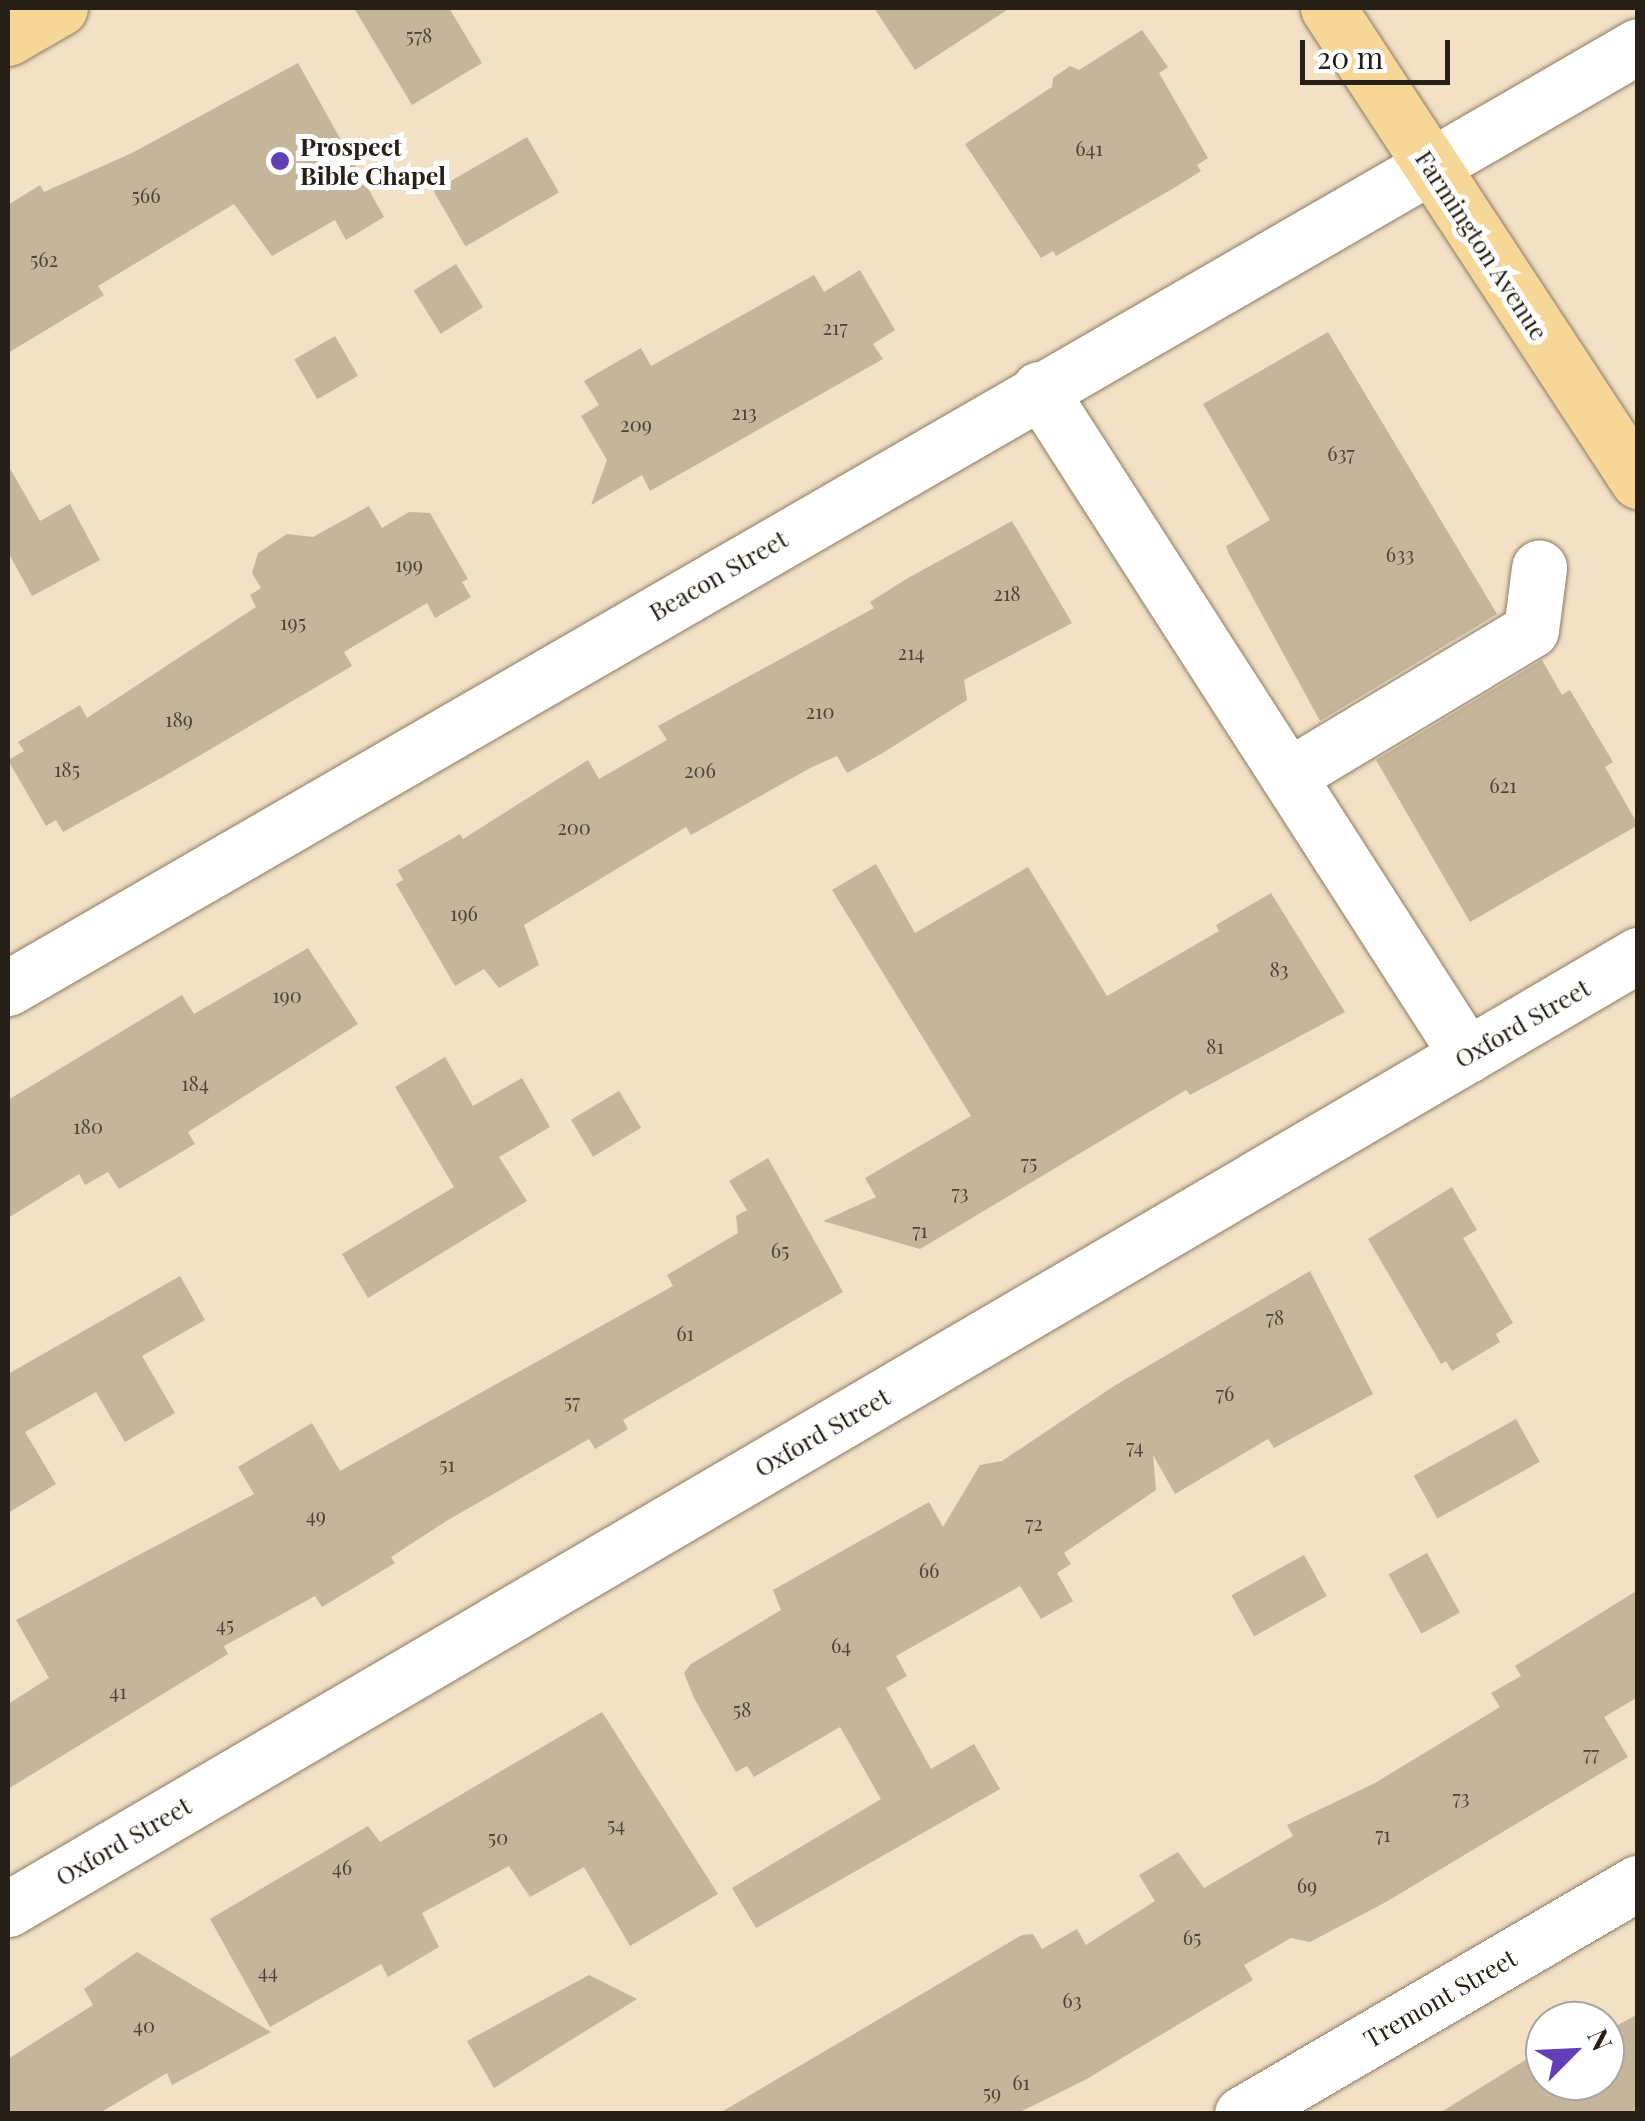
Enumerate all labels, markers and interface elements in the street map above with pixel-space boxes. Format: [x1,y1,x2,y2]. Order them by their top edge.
scale bar [1305,20,1455,82]
house number: 578 [406,22,432,46]
text: 20 m [1317,37,1383,77]
place label: Prospect Bible Chapel [300,132,446,191]
house number: 641 [1075,135,1103,159]
street label: Farmington Avenue [1409,144,1555,346]
marker: Prospect Bible Chapel [269,150,291,172]
house number: 566 [132,182,160,206]
house number: 562 [30,246,58,270]
house number: 217 [822,314,848,338]
house number: 213 [731,399,757,423]
house number: 209 [620,411,652,435]
house number: 637 [1327,440,1355,464]
street label: Beacon Street [643,523,793,627]
house number: 633 [1386,541,1414,565]
house number: 199 [395,551,423,575]
house number: 218 [993,580,1021,604]
house number: 195 [280,609,306,633]
house number: 214 [898,639,924,663]
house number: 210 [806,698,834,722]
house number: 189 [165,706,193,730]
house number: 185 [54,756,80,780]
house number: 206 [684,757,716,781]
house number: 621 [1489,772,1517,796]
house number: 200 [557,814,591,838]
house number: 196 [450,900,478,924]
house number: 83 [1269,956,1289,980]
street label: Oxford Street [1449,972,1595,1074]
house number: 190 [272,982,302,1006]
house number: 81 [1206,1033,1224,1057]
house number: 184 [181,1070,209,1094]
house number: 180 [73,1113,103,1137]
house number: 75 [1021,1149,1037,1173]
house number: 73 [951,1179,969,1203]
house number: 71 [912,1217,928,1241]
house number: 65 [771,1237,789,1261]
house number: 78 [1266,1304,1284,1328]
house number: 61 [676,1320,694,1344]
house number: 76 [1216,1380,1234,1404]
street label: Oxford Street [749,1381,895,1483]
house number: 57 [564,1388,580,1412]
house number: 74 [1126,1433,1144,1457]
house number: 51 [439,1451,455,1475]
house number: 49 [306,1502,326,1526]
house number: 72 [1025,1510,1043,1534]
house number: 66 [919,1557,939,1581]
house number: 45 [216,1611,234,1635]
house number: 64 [831,1632,851,1656]
house number: 41 [109,1678,127,1702]
house number: 58 [733,1696,751,1720]
house number: 77 [1583,1740,1599,1764]
house number: 73 [1452,1784,1470,1808]
street label: Oxford Street [50,1790,196,1892]
house number: 54 [607,1811,625,1835]
house number: 71 [1375,1821,1391,1845]
house number: 50 [488,1824,508,1848]
house number: 46 [332,1854,352,1878]
house number: 69 [1297,1872,1317,1896]
house number: 65 [1183,1924,1201,1948]
street label: Tremont Street [1358,1942,1522,2054]
house number: 44 [258,1958,278,1982]
house number: 63 [1062,1987,1082,2011]
north arrow [1525,2001,1625,2101]
house number: 40 [133,2012,155,2036]
text: N [1580,2023,1622,2056]
house number: 61 [1012,2069,1030,2093]
house number: 59 [983,2079,1001,2103]

